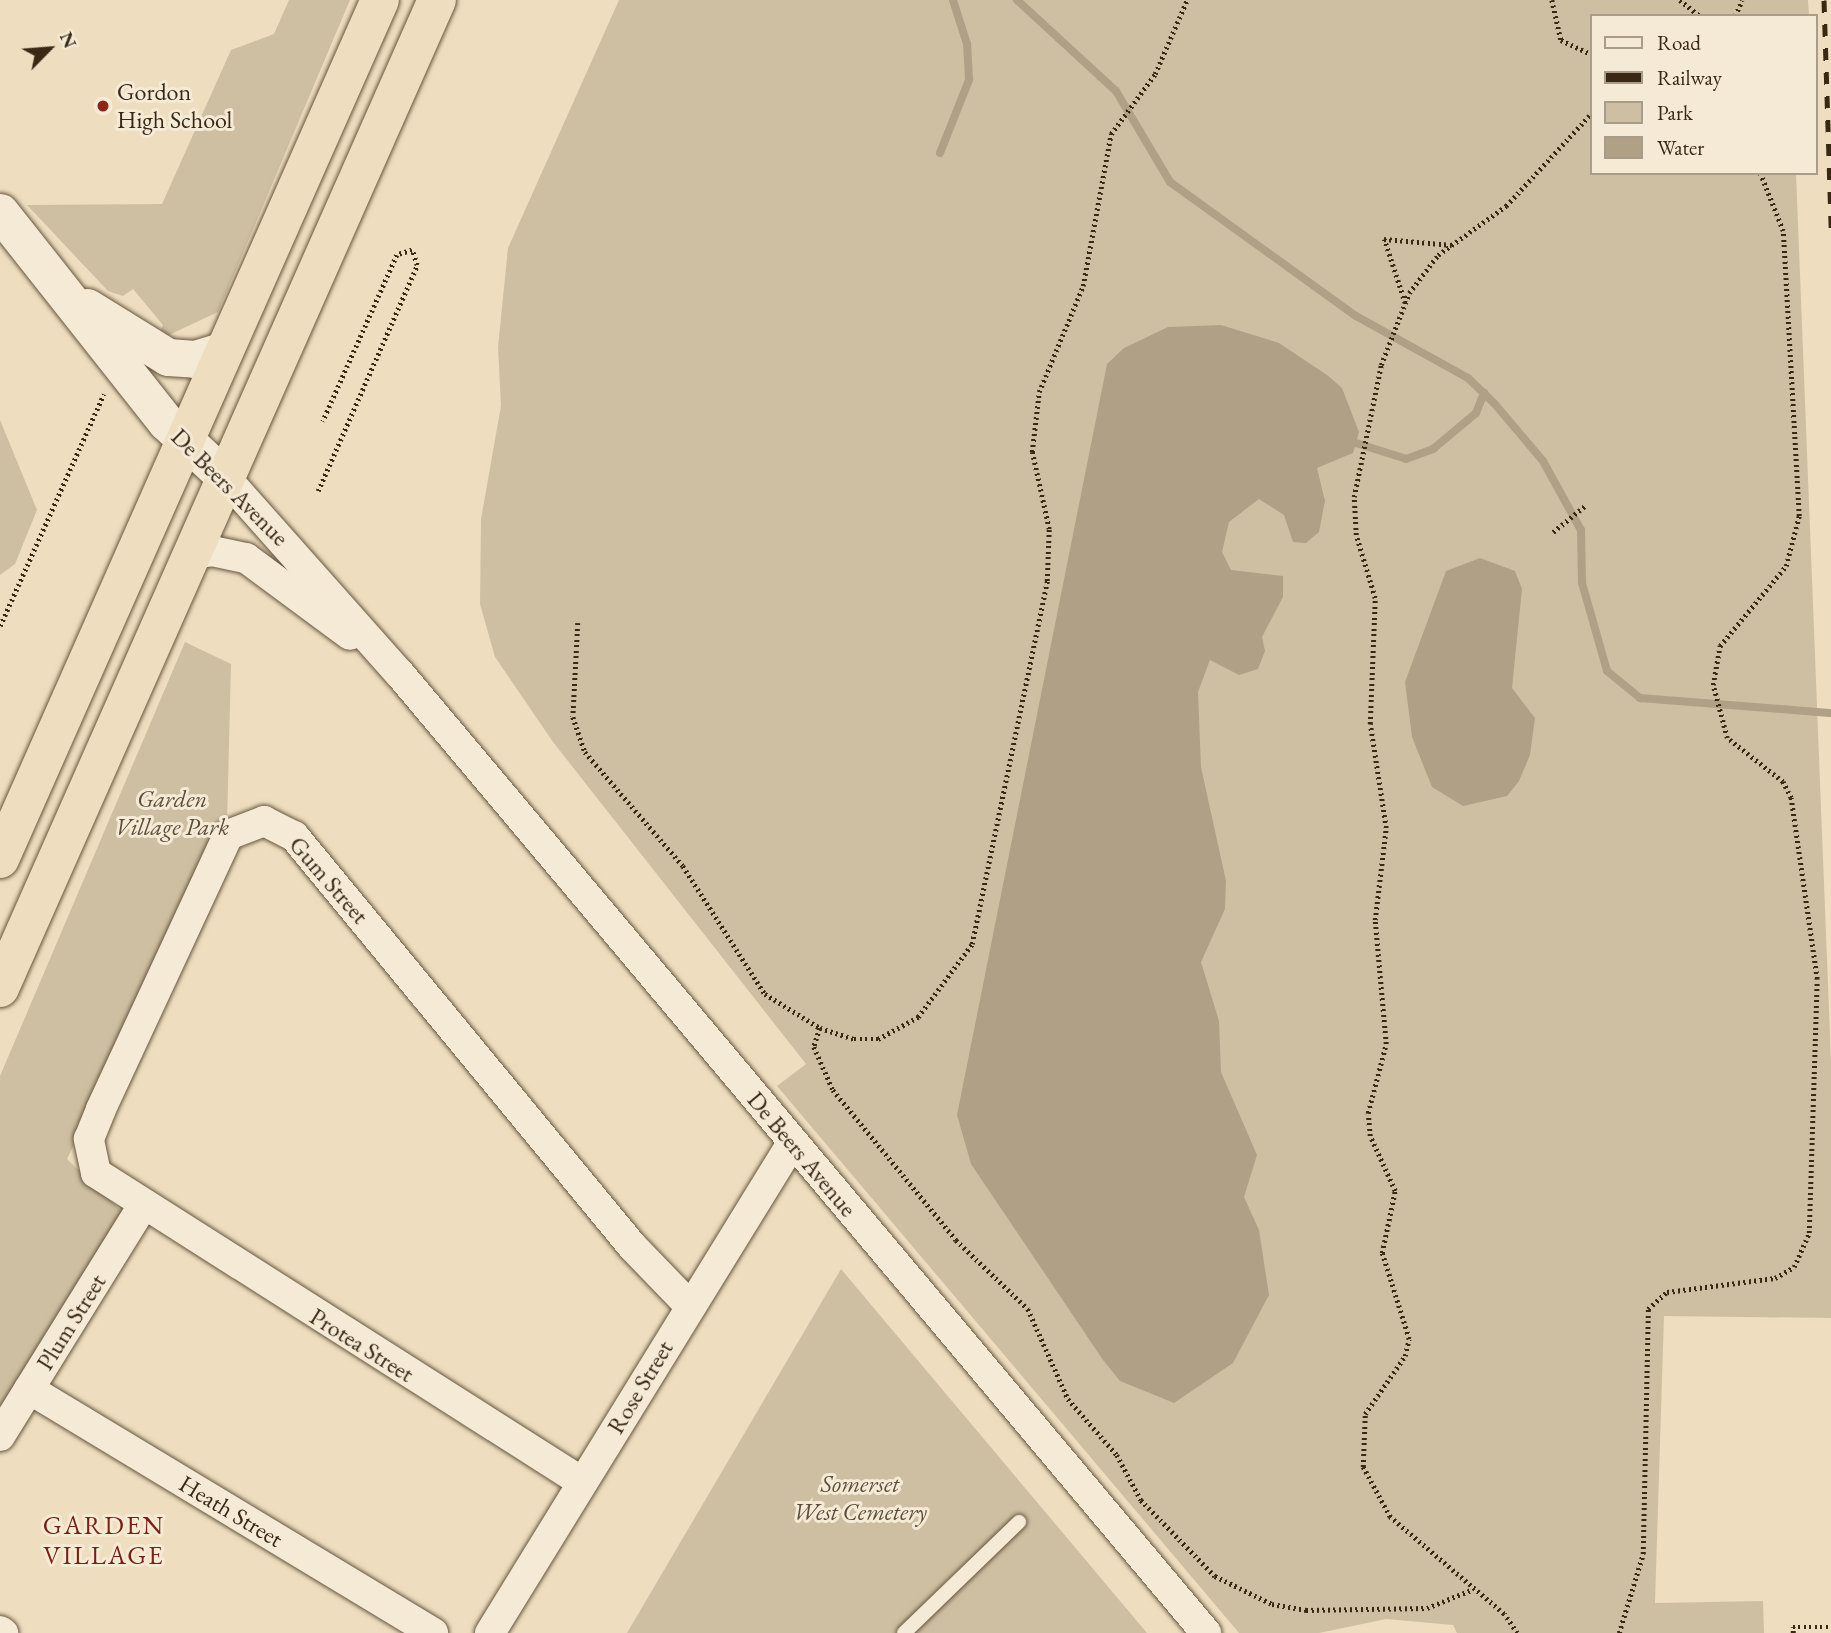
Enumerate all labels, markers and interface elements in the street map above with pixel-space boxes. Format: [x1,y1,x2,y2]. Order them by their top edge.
north arrow [14,14,84,84]
legend [1590,14,1817,175]
text: N [54,28,83,52]
text: Road [1657,29,1701,56]
text: Railway [1657,64,1722,91]
place label: Gordon High School [117,78,232,134]
marker: Gordon High School [95,98,111,114]
text: Park [1657,99,1693,126]
text: Water [1657,134,1704,161]
street label: De Beers Avenue [165,422,295,552]
park label: Garden Village Park [115,785,229,841]
street label: Gum Street [283,830,375,930]
street label: De Beers Avenue [741,1086,863,1222]
street label: Plum Street [30,1269,112,1375]
street label: Protea Street [305,1302,419,1388]
street label: Rose Street [601,1335,679,1439]
street label: Heath Street [174,1469,288,1553]
park label: Somerset West Cemetery [793,1470,927,1526]
district label: GARDEN VILLAGE [44,1510,164,1572]

